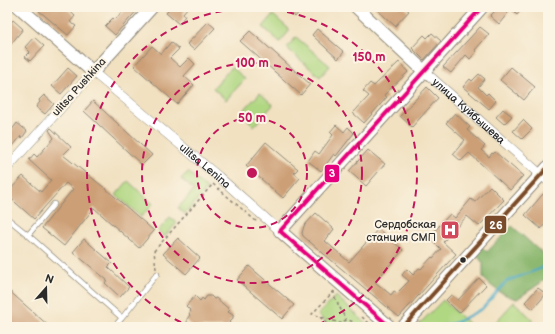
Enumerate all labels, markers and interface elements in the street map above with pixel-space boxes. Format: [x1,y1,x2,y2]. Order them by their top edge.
text: 150 m [353,50,385,65]
street label: ulitsa Pushkina [49,55,109,119]
text: 100 m [235,56,269,71]
street label: улица Куйбышева [430,75,508,147]
text: 50 m [238,111,266,126]
street label: ulitsa Lenina [177,140,233,191]
line badge: 3 [324,164,340,183]
centre of rings [245,166,259,180]
text: 3 [329,167,336,180]
line badge: 26 [484,215,507,234]
place label: Сердобская станция СМП [366,218,436,244]
hospital icon: Сердобская станция СМП [439,219,461,241]
text: 26 [489,219,503,232]
unlabelled marker [458,255,468,265]
north arrow [26,268,66,308]
text: N [43,272,55,287]

